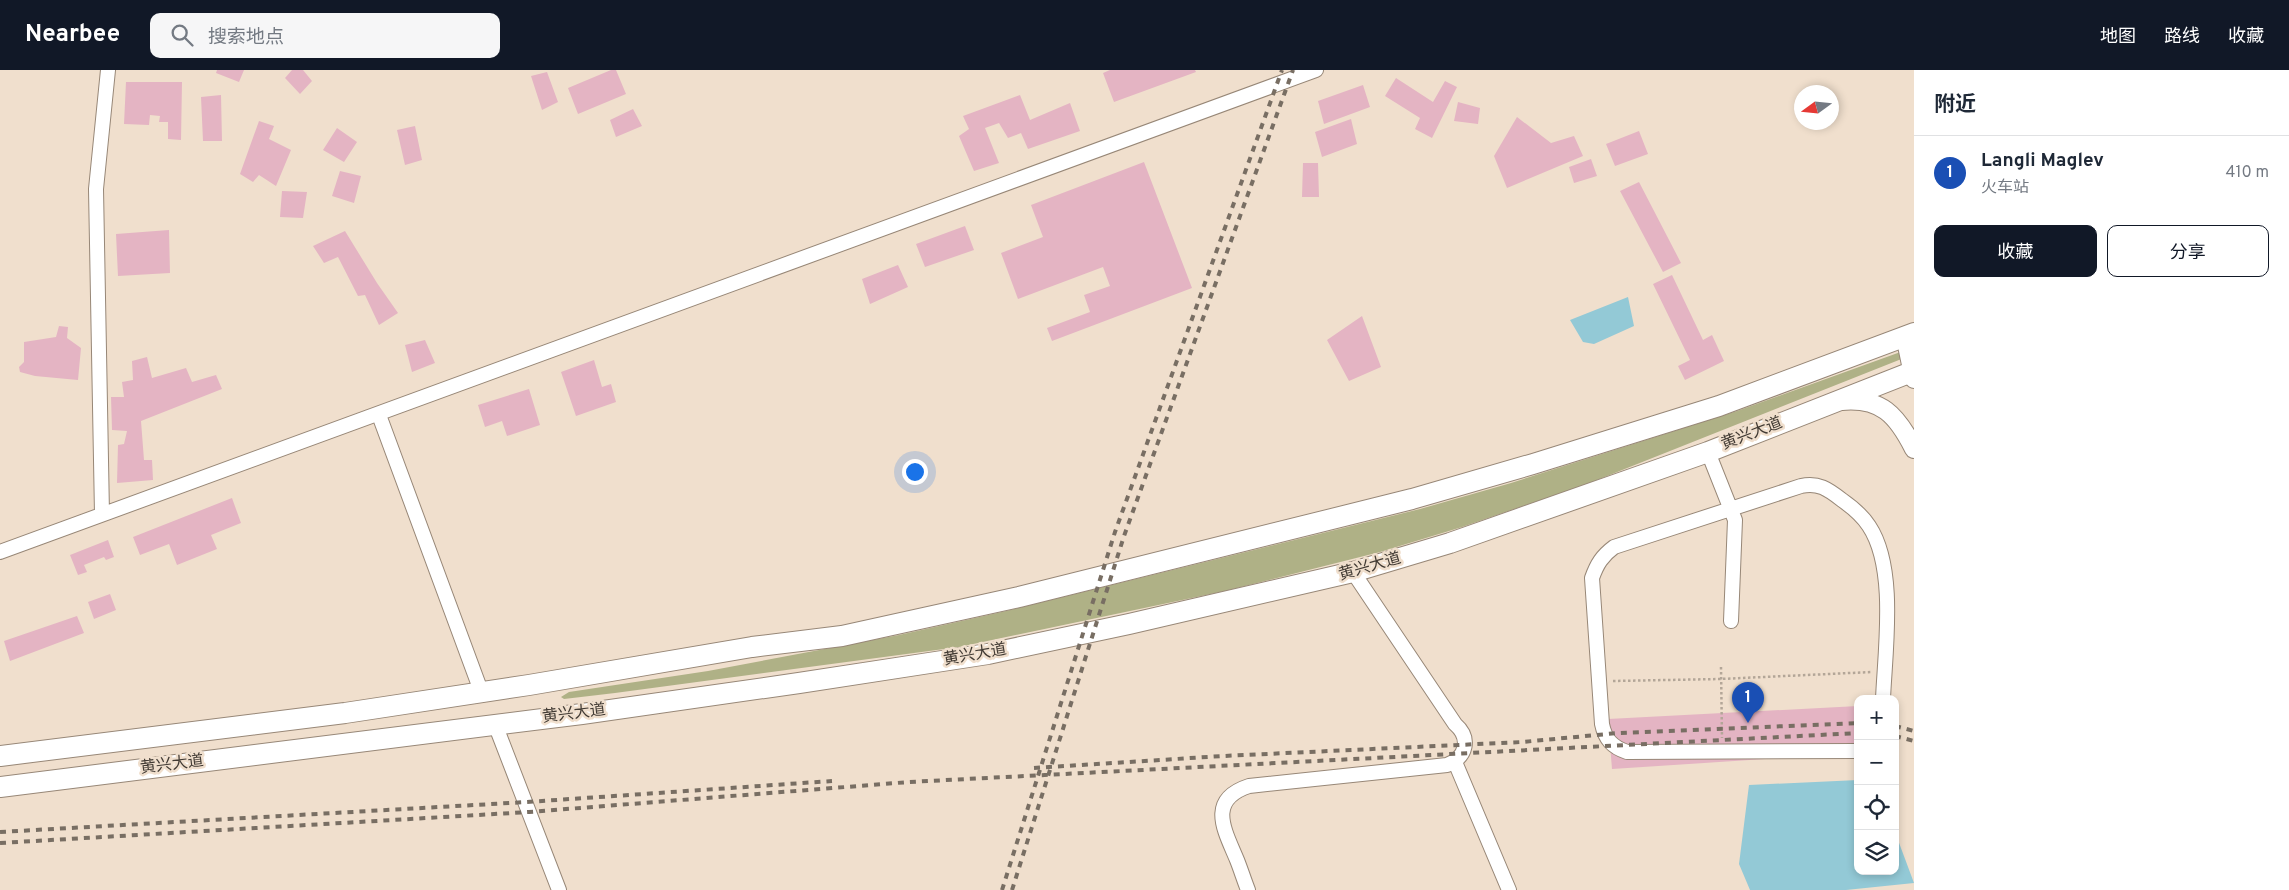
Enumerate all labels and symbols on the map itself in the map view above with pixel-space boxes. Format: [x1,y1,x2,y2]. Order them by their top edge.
north arrow [1794,85,1839,130]
street label: 黄兴大道 [1719,413,1785,455]
your location [902,459,928,485]
street label: 黄兴大道 [1336,549,1404,585]
street label: 黄兴大道 [942,640,1008,670]
pin: 1 [1732,682,1764,723]
street label: 黄兴大道 [541,700,607,728]
street label: 黄兴大道 [139,751,205,779]

